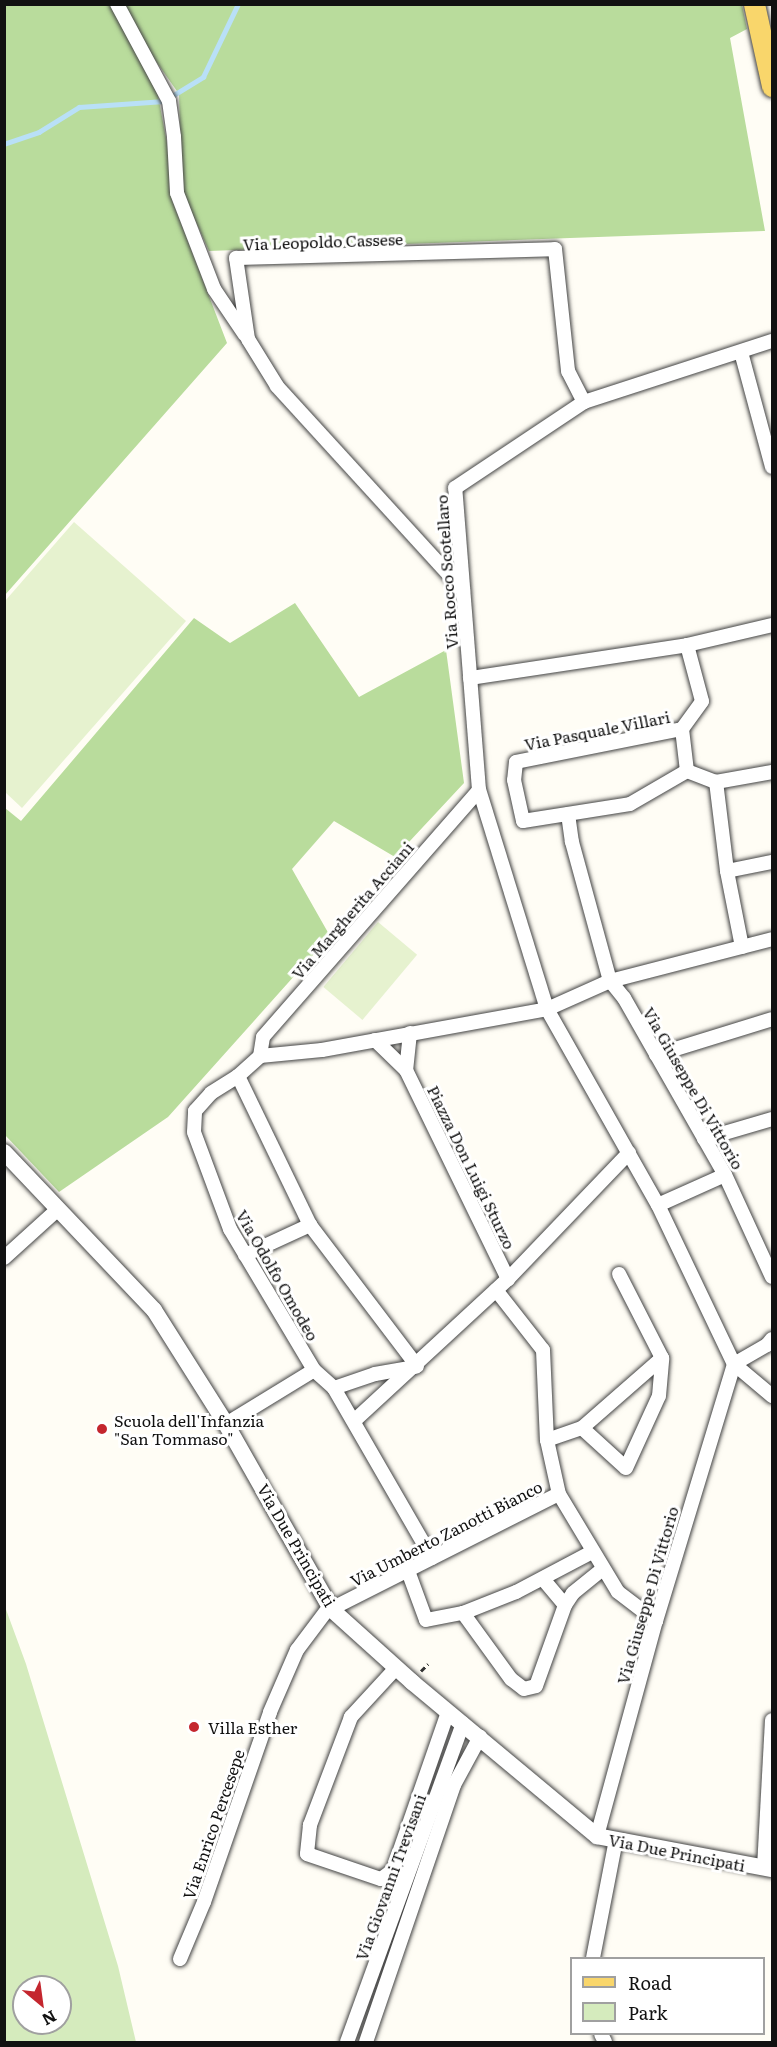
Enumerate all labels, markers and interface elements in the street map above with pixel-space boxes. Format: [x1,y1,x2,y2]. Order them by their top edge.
street label: Via Leopoldo Cassese [243,229,403,253]
street label: Via Rocco Scotellaro [431,494,461,650]
street label: Via Pasquale Villari [523,706,671,754]
street label: Via Margherita Acciani [287,837,417,983]
street label: Via Giuseppe Di Vittorio [640,1003,748,1173]
street label: Piazza Don Luigi Sturzo [424,1082,520,1252]
street label: Via Odolfo Omodeo [233,1206,323,1344]
place label: Scuola dell'Infanzia "San Tommaso" [114,1410,264,1448]
marker: Scuola dell'Infanzia "San Tommaso" [95,1422,109,1436]
street label: Via Umberto Zanotti Bianco [347,1476,545,1590]
street label: Via Due Principati [254,1480,340,1610]
street label: Via Giuseppe Di Vittorio [612,1504,682,1686]
place label: Villa Esther [208,1717,297,1737]
marker: Villa Esther [185,1718,203,1736]
street label: Via Enrico Percesepe [178,1746,248,1902]
street label: Via Giovanni Trevisani [351,1791,429,1963]
street label: Via Due Principati [607,1829,747,1875]
legend [570,1957,765,2035]
text: Road [628,1969,672,1996]
north arrow [12,1975,72,2035]
text: Park [628,1999,667,2026]
text: N [38,2005,61,2033]

